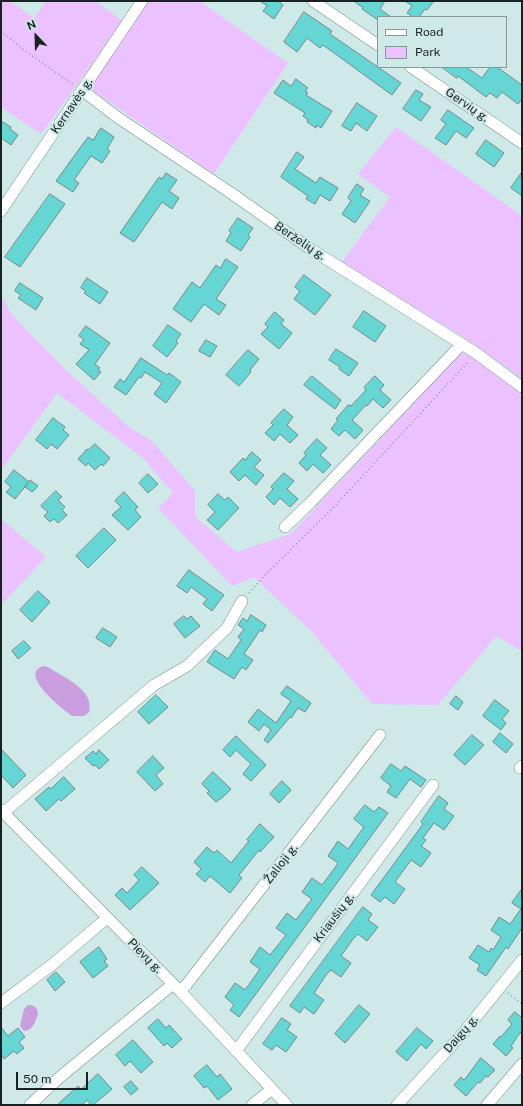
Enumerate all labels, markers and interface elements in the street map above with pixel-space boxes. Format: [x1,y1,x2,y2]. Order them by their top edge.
north arrow [16,16,56,56]
legend [377,16,507,68]
text: N [25,18,38,32]
text: Road [415,25,443,39]
text: Park [415,45,441,59]
street label: Kernavės g. [48,75,96,137]
street label: Gervių g. [443,85,491,125]
street label: Berželių g. [272,219,328,263]
street label: Žalioji g. [261,841,301,887]
street label: Kriaušių g. [311,890,357,946]
street label: Pievų g. [125,936,165,976]
street label: Daigų g. [441,1012,481,1056]
scale bar [18,1064,90,1090]
text: 50 m [23,1072,51,1086]

